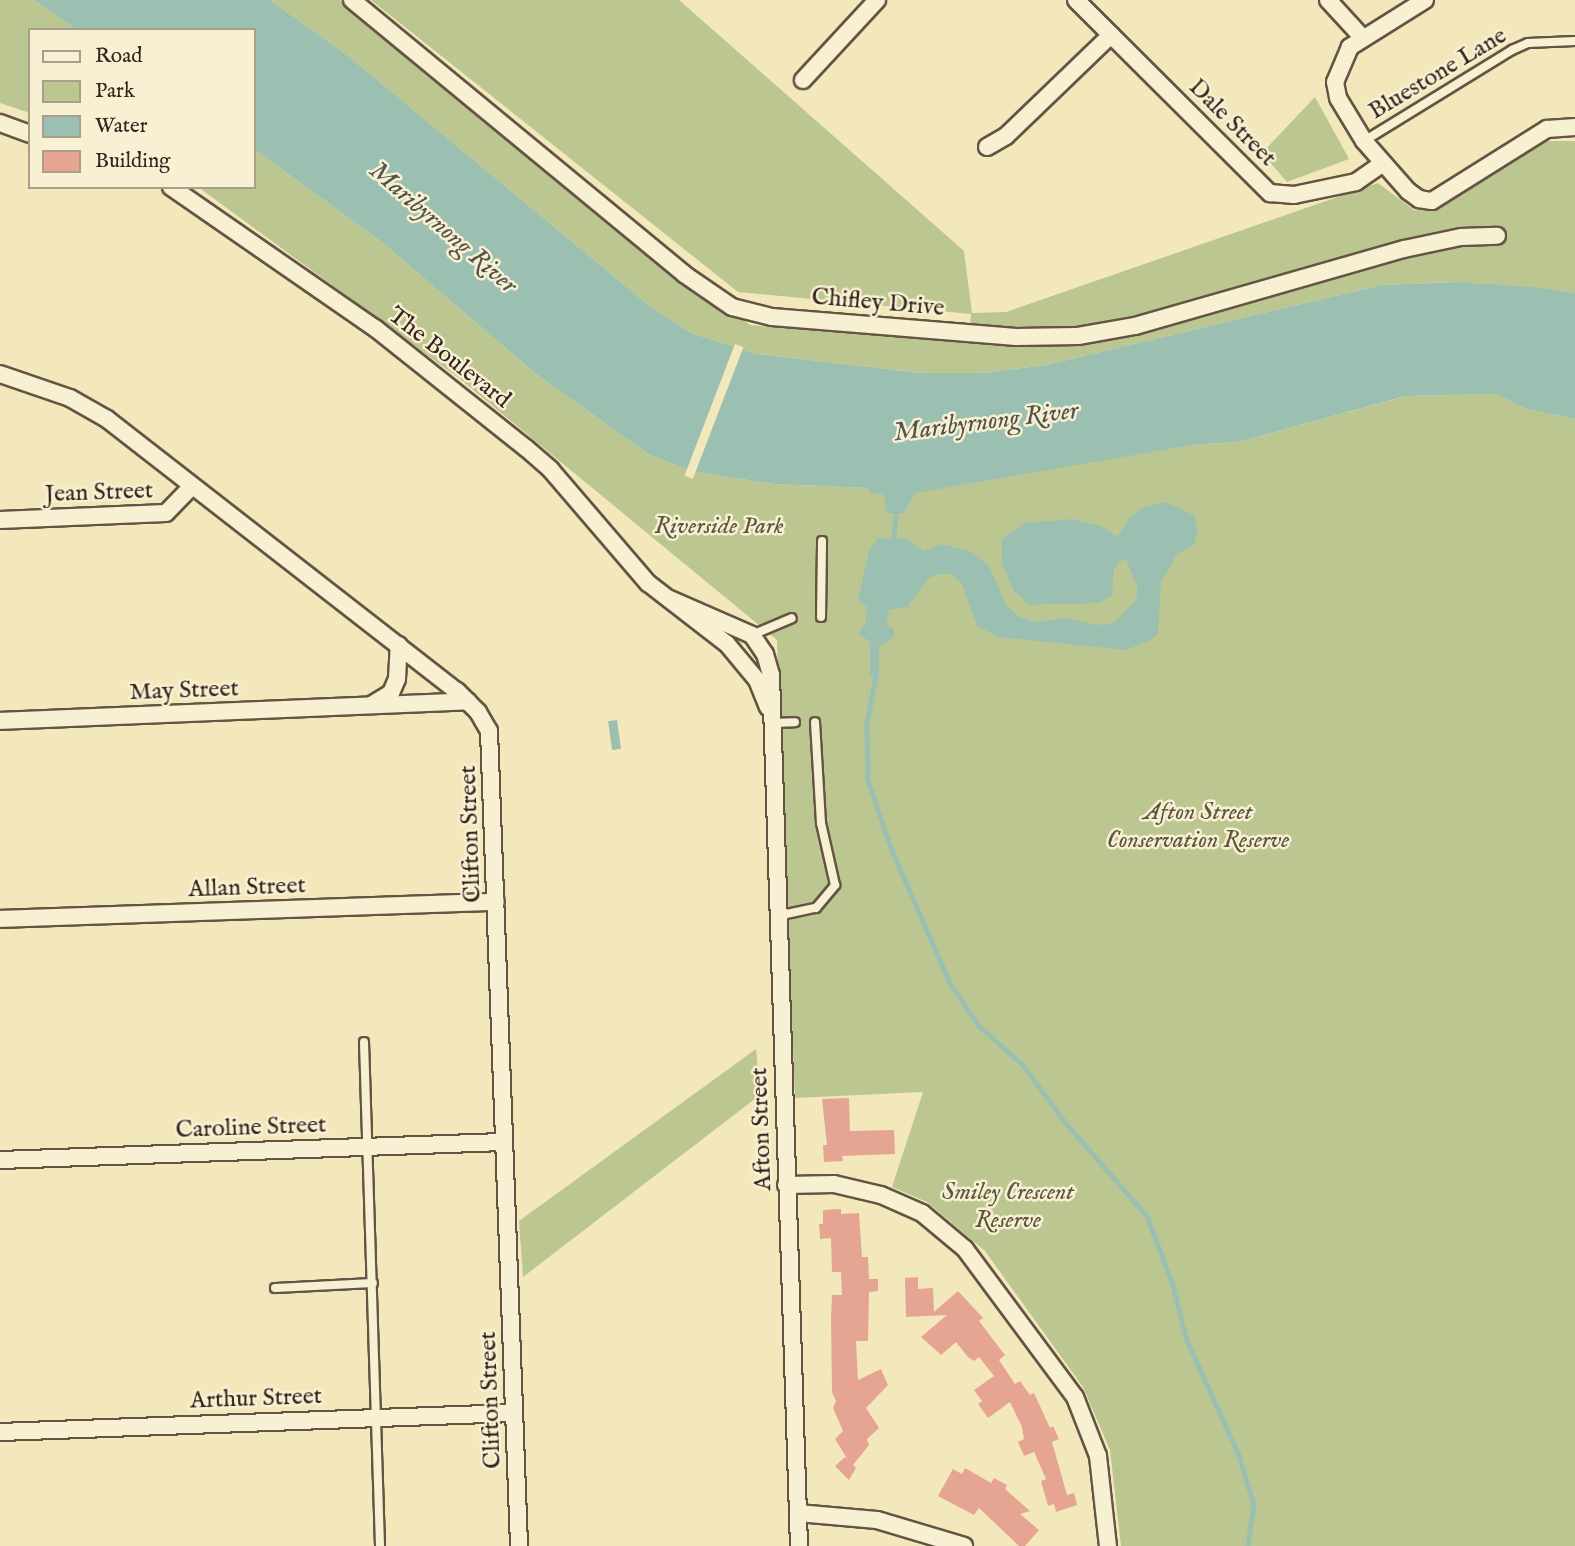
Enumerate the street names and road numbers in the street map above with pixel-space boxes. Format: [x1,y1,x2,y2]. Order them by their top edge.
street label: Bluestone Lane [1364,22,1512,126]
street label: Dale Street [1182,73,1282,173]
street label: Chifley Drive [810,283,946,323]
street label: The Boulevard [382,301,516,415]
street label: Jean Street [44,477,154,509]
street label: May Street [129,675,239,707]
street label: Clifton Street [454,765,488,903]
street label: Allan Street [188,872,306,904]
street label: Afton Street [745,1067,779,1191]
street label: Caroline Street [175,1111,327,1145]
street label: Clifton Street [474,1331,508,1469]
street label: Arthur Street [190,1382,322,1416]

